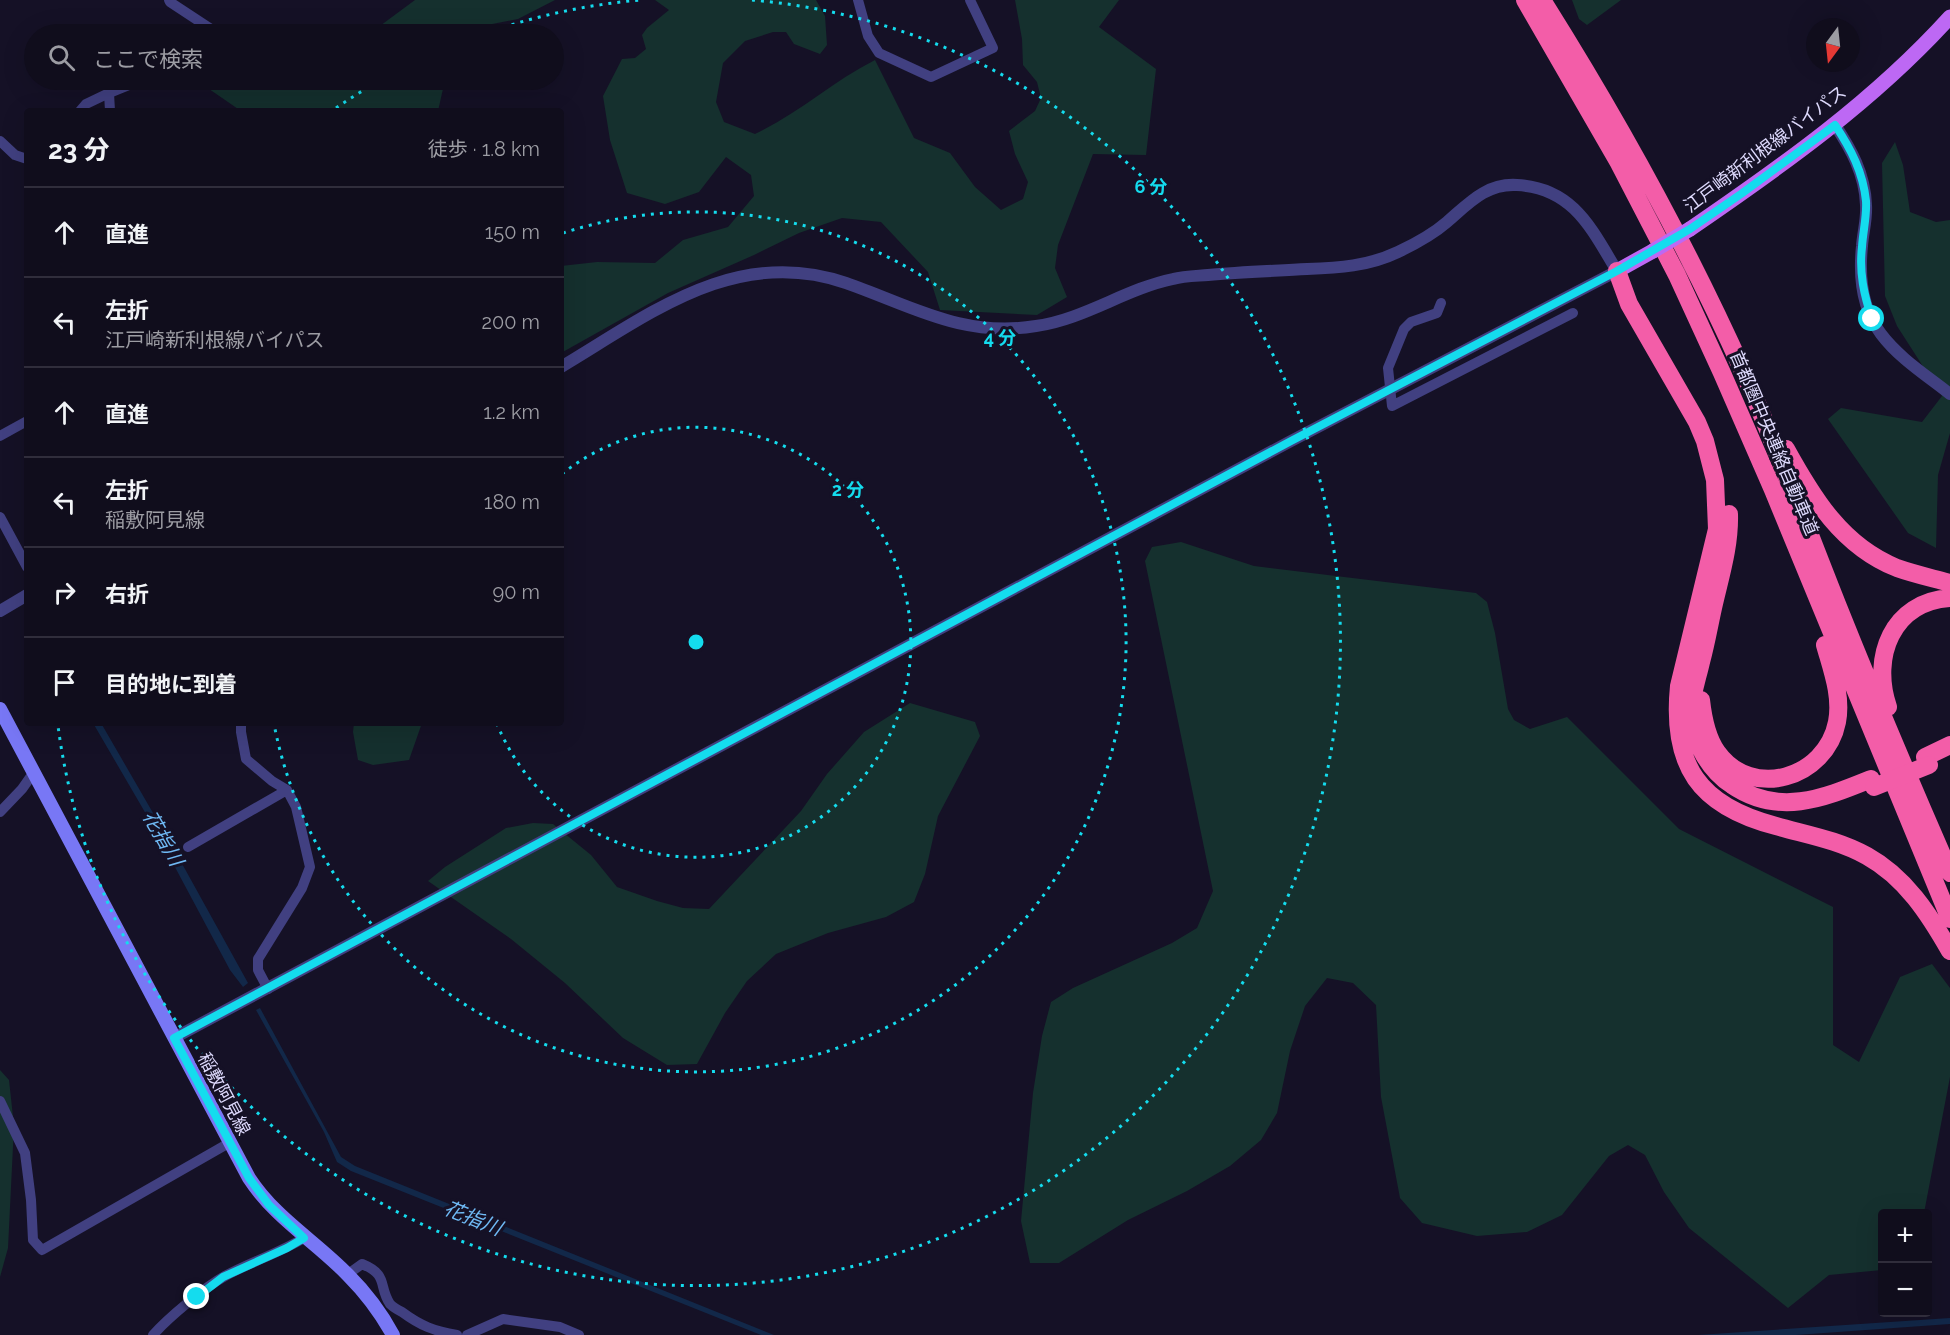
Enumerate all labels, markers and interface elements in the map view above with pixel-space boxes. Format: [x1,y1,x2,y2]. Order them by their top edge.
north arrow [1806,18,1860,72]
search box [24,24,564,90]
icon: search [45,41,78,74]
text: ここで検索 [93,46,203,72]
street label: 江戸崎新利根線バイパス [1679,81,1850,216]
text: 23 分 [48,135,109,165]
text: 徒歩 · 1.8 km [428,137,540,161]
text: 6 分 [1134,176,1168,197]
icon: ahead [48,216,81,249]
text: 150 m [485,220,540,244]
text: 直進 [105,221,149,247]
text: 左折 [105,297,149,323]
route start [1858,305,1884,331]
icon: left [48,306,81,339]
text: 200 m [482,310,540,334]
text: 4 分 [984,327,1016,348]
text: 江戸崎新利根線バイパス [105,328,325,352]
street label: 首都圏中央連絡自動車道 [1726,348,1823,538]
icon: ahead [48,396,81,429]
text: 1.2 km [483,400,540,424]
text: 直進 [105,401,149,427]
text: 左折 [105,477,149,503]
text: 2 分 [832,479,864,500]
icon: left [48,486,81,519]
text: 180 m [484,490,540,514]
text: 稲敷阿見線 [105,508,205,532]
icon: right [48,576,81,609]
text: 90 m [493,580,540,604]
text: 右折 [105,581,149,607]
centre of rings [686,632,706,652]
icon: arrive [48,666,81,699]
text: 目的地に到着 [105,671,237,697]
water label: 花指川 [138,806,189,872]
street label: 稲敷阿見線 [194,1049,255,1138]
water label: 花指川 [441,1196,507,1241]
map controls [1878,1209,1932,1317]
button: + [1878,1209,1932,1263]
button: − [1878,1263,1932,1317]
route end [183,1283,209,1309]

